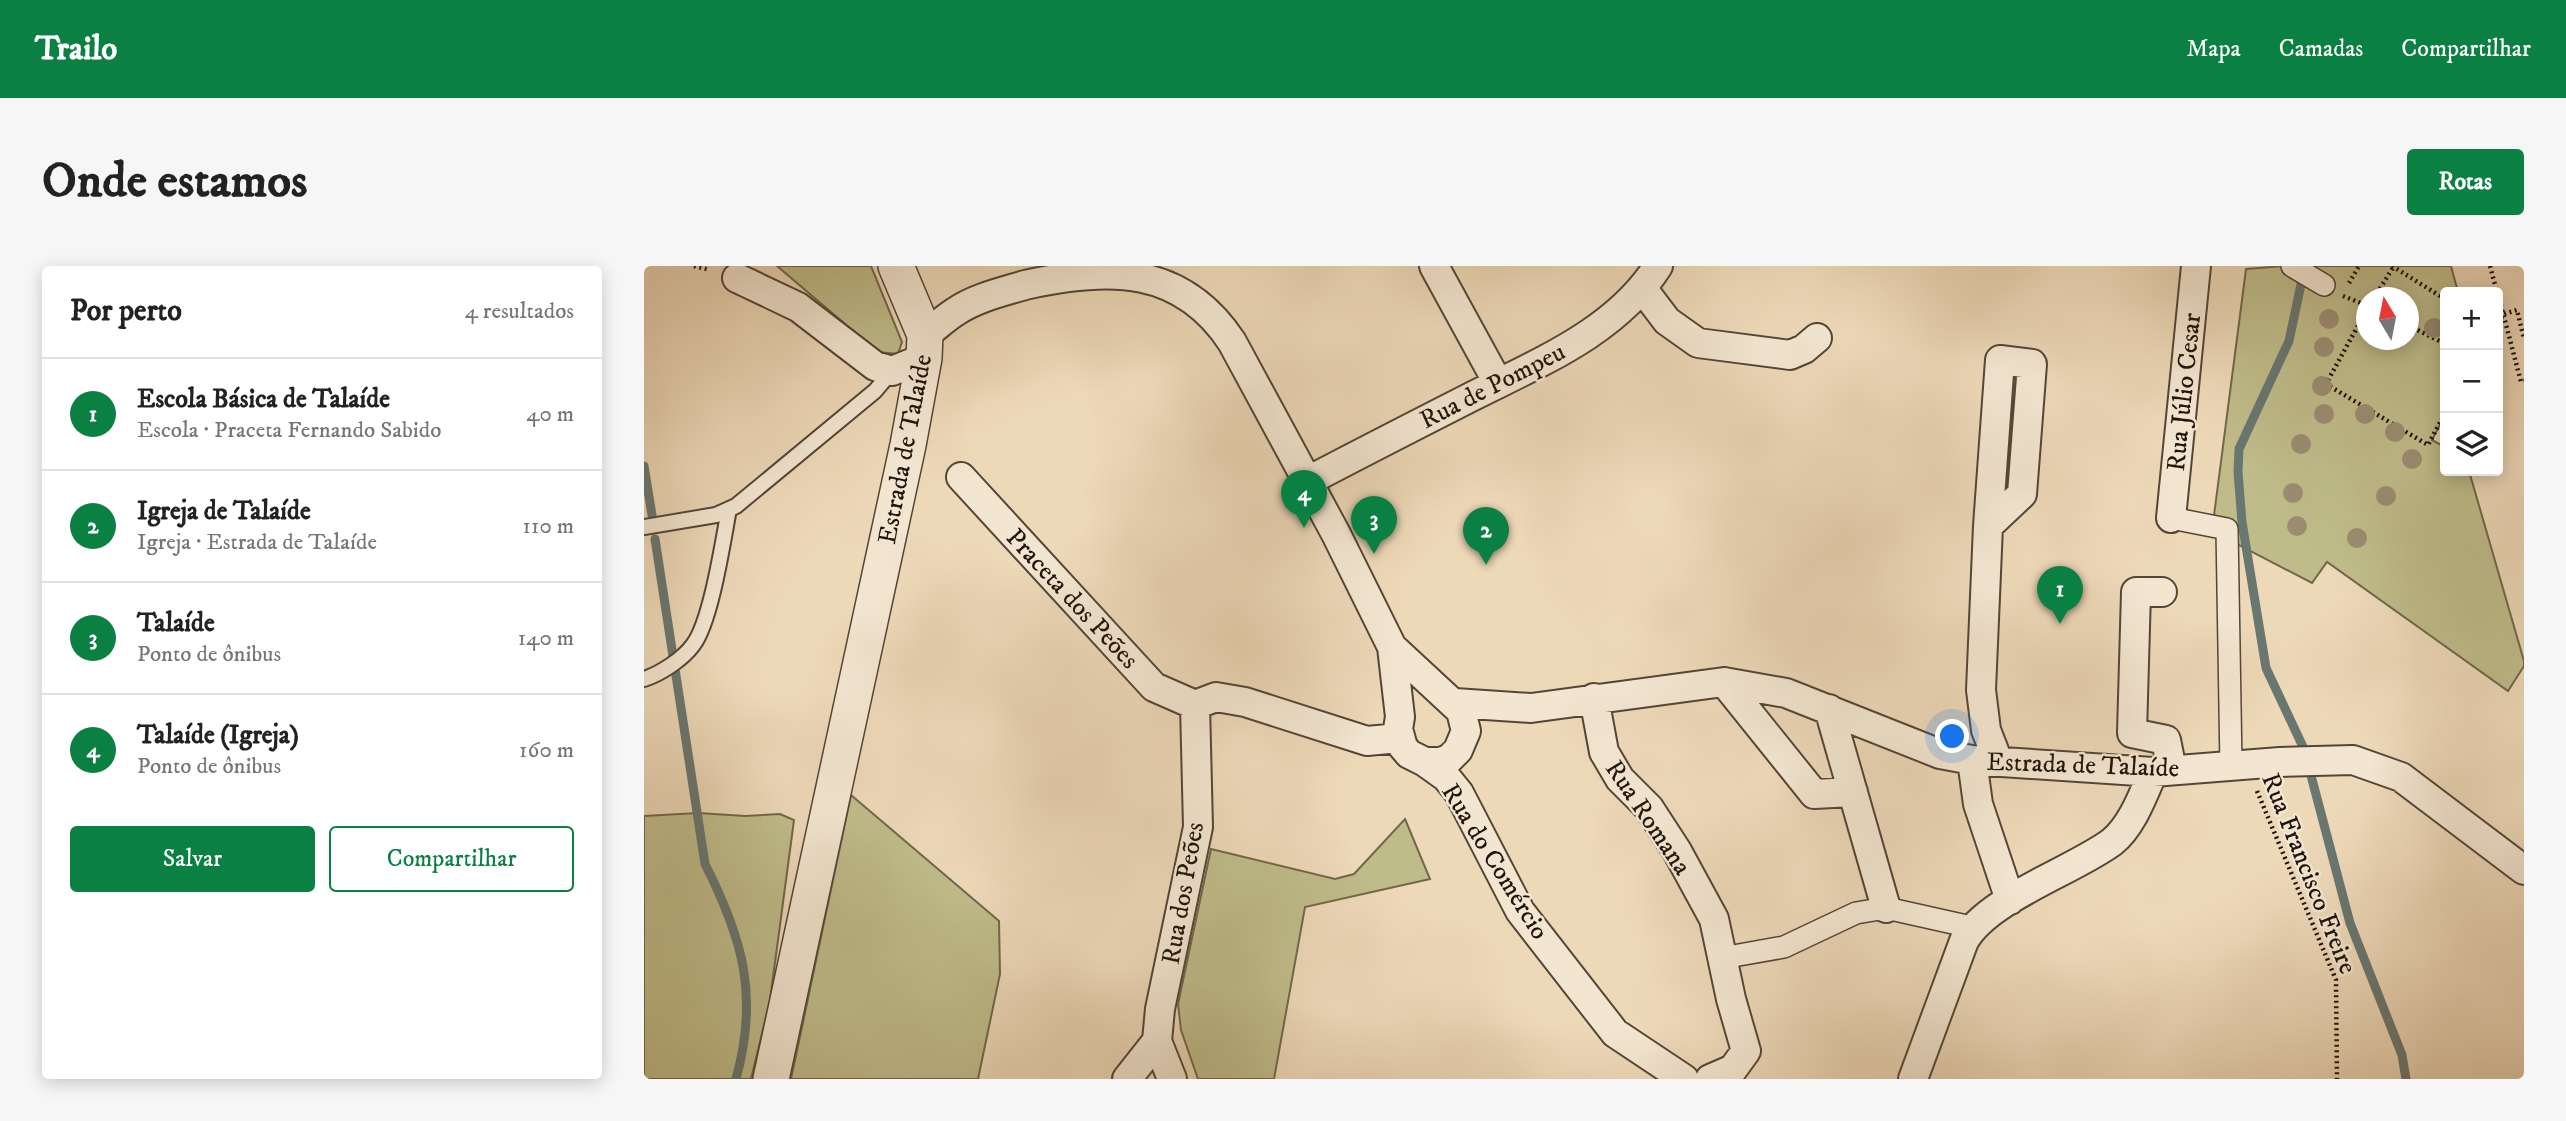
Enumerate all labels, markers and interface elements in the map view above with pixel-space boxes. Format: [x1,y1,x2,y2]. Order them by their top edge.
text: Trailo [35,29,117,70]
text: Mapa [2186,34,2241,64]
text: Camadas [2279,34,2363,64]
text: Compartilhar [2401,34,2531,64]
button: Rotas [2407,149,2524,215]
text: Onde estamos [42,151,307,213]
north arrow [2356,287,2419,350]
map controls [2440,287,2503,476]
button: + [2440,287,2503,350]
text: Por perto [70,293,182,330]
text: 4 resultados [465,297,574,326]
street label: Rua Júlio Cesar [2160,311,2209,473]
street label: Rua de Pompeu [1414,336,1571,437]
button: − [2440,350,2503,413]
street label: Estrada de Talaíde [871,352,940,547]
text: Escola Básica de Talaíde [137,383,390,416]
text: 1 [89,400,97,429]
text: 40 m [526,400,574,429]
button: layers [2440,413,2503,476]
text: Escola · Praceta Fernando Sabido [137,416,441,445]
pin: 4 [1281,470,1327,528]
text: Igreja de Talaíde [137,495,311,528]
pin: 3 [1351,496,1397,554]
pin: 2 [1463,507,1509,565]
text: 2 [87,512,99,541]
text: 110 m [523,512,574,541]
street label: Praceta dos Peões [998,522,1145,676]
text: Igreja · Estrada de Talaíde [137,528,377,557]
pin: 1 [2037,566,2083,624]
text: Talaíde [137,607,215,640]
text: 3 [89,624,97,653]
text: 140 m [518,624,574,653]
text: Ponto de ônibus [137,640,281,669]
text: Talaíde (Igreja) [137,719,299,752]
your location [1935,719,1969,753]
text: 4 [86,736,100,765]
text: 160 m [519,736,574,765]
street label: Estrada de Talaíde [1986,746,2180,785]
text: Ponto de ônibus [137,752,281,781]
street label: Rua Romana [1597,754,1698,882]
street label: Rua Francisco Freire [2253,768,2364,979]
street label: Rua do Comércio [1434,778,1556,946]
street label: Rua dos Peões [1155,820,1212,967]
button: Salvar [70,826,315,892]
button: Compartilhar [329,826,574,892]

